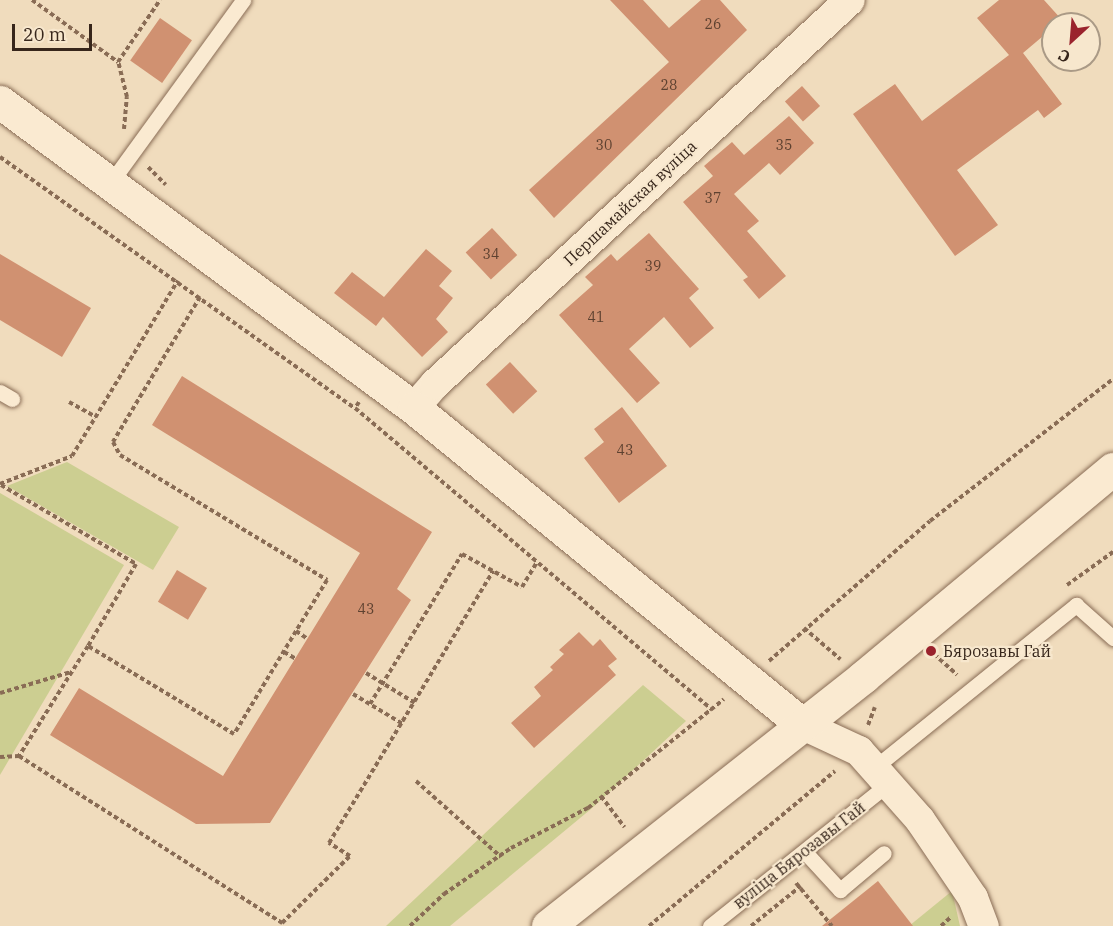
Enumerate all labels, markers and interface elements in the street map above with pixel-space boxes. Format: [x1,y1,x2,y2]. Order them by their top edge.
scale bar [15,12,94,50]
north arrow [1041,12,1101,72]
house number: 26 [705,16,721,32]
text: 20 m [23,23,66,46]
text: С [1055,45,1073,68]
house number: 28 [661,77,677,93]
street label: Першамайская вуліца [560,136,700,270]
house number: 30 [596,137,612,153]
house number: 35 [776,137,792,153]
house number: 37 [705,190,721,206]
house number: 34 [483,246,499,262]
house number: 39 [645,258,661,274]
house number: 41 [588,309,604,325]
house number: 43 [617,442,633,458]
house number: 43 [358,601,374,617]
place label: Бярозавы Гай [943,641,1051,661]
marker: Бярозавы Гай [924,644,938,658]
street label: вуліца Бярозавы Гай [729,797,869,913]

